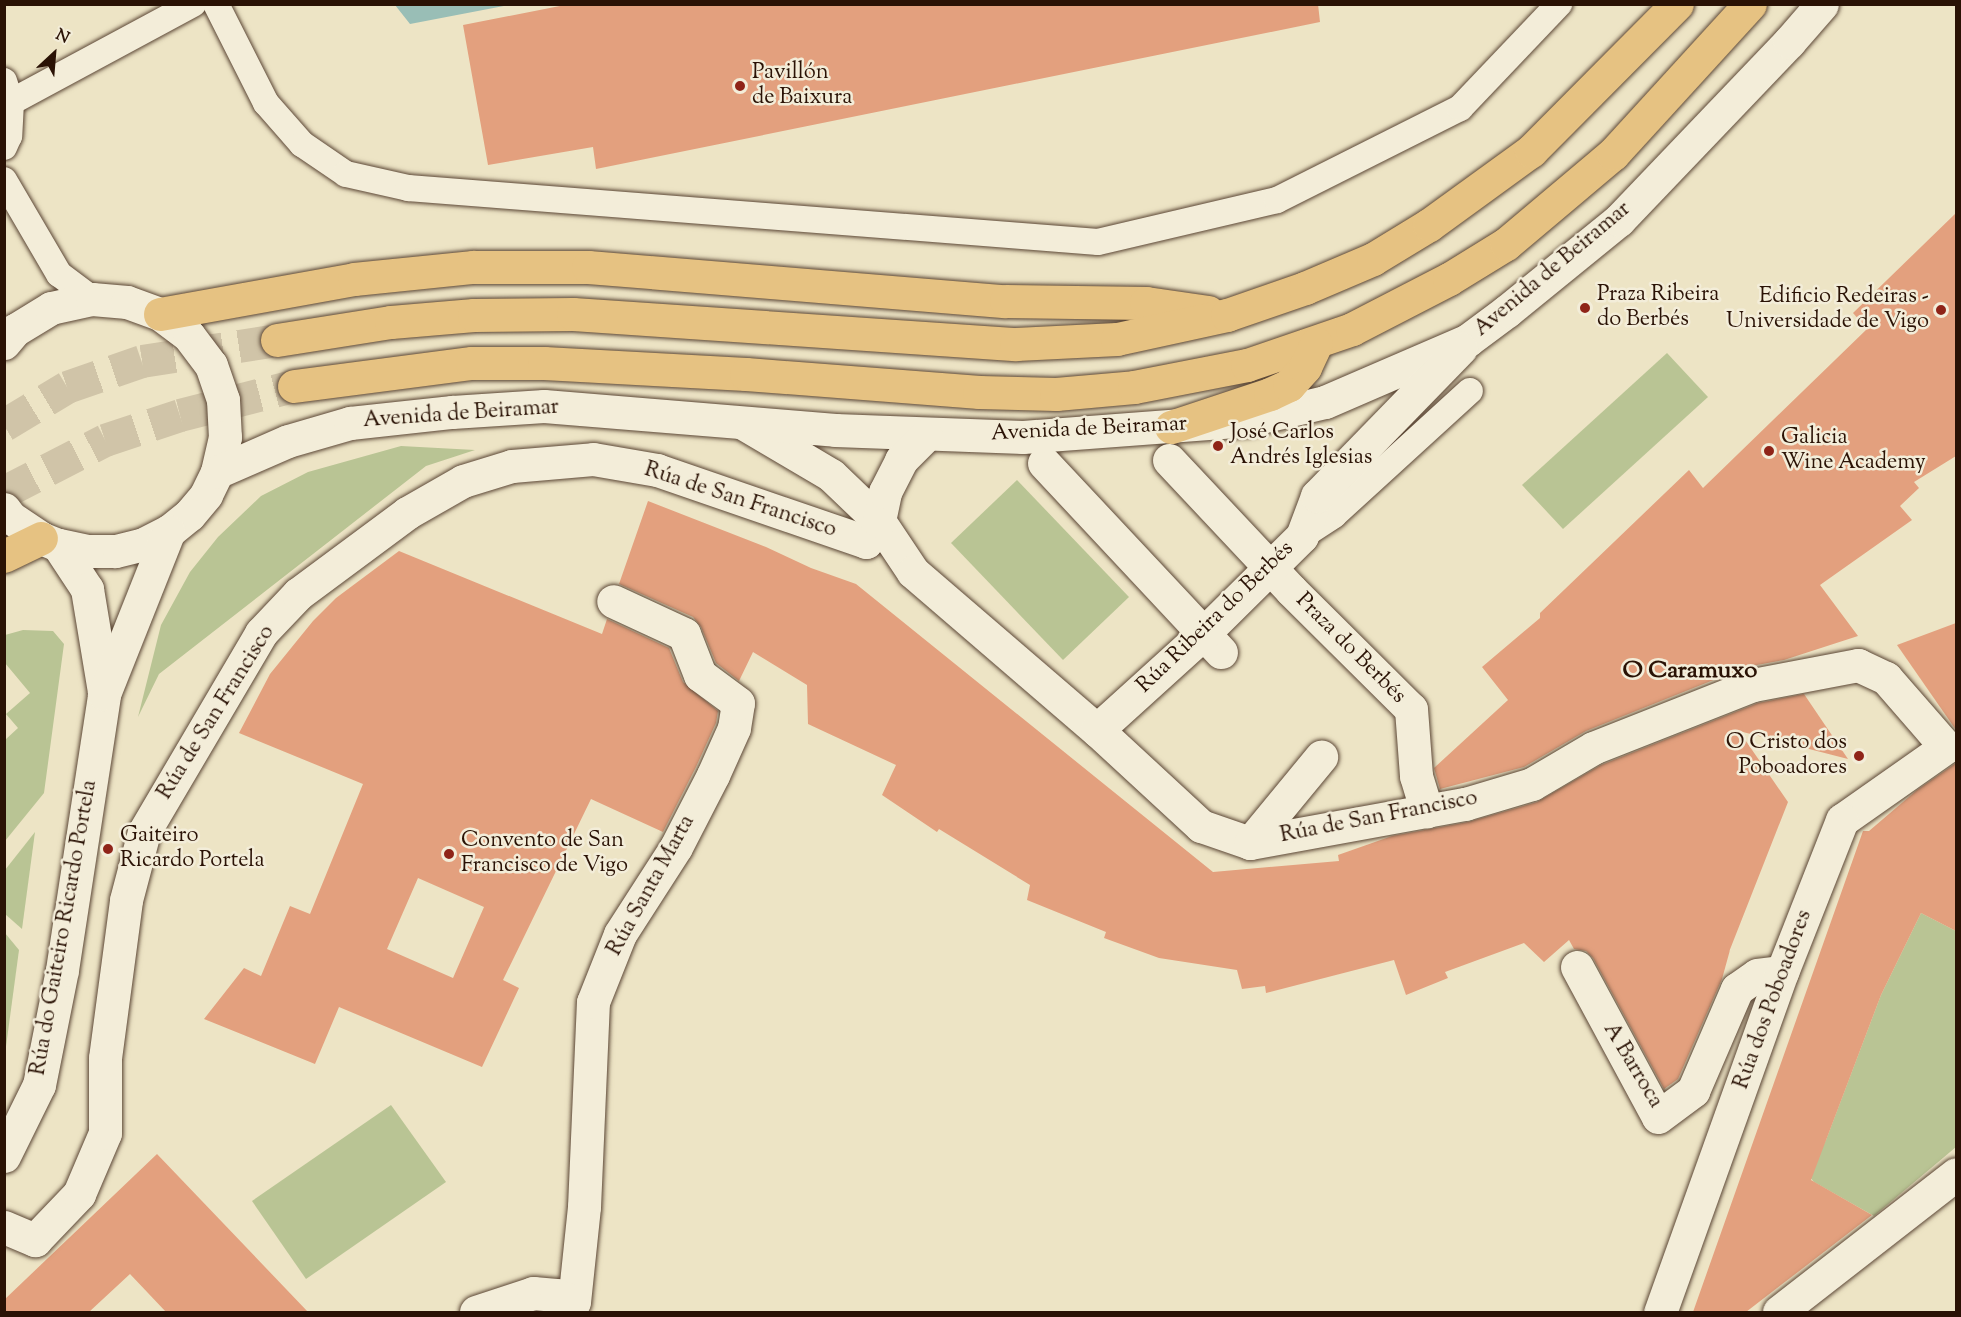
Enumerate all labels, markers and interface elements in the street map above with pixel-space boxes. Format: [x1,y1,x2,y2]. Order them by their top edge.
north arrow [24,24,84,84]
text: N [51,24,73,51]
place label: Pavillón de Baixura [752,60,852,112]
marker: Pavillón de Baixura [733,79,747,93]
street label: Avenida de Beiramar [1469,197,1637,343]
place label: Praza Ribeira do Berbés [1597,282,1719,334]
place label: Edificio Redeiras - Universidade de Vigo [1726,284,1929,336]
marker: Praza Ribeira do Berbés [1578,301,1592,315]
marker: Edificio Redeiras - Universidade de Vigo [1934,303,1948,317]
street label: Avenida de Beiramar [362,395,560,435]
street label: Avenida de Beiramar [990,412,1188,448]
place label: José Carlos Andrés Iglesias [1230,420,1372,472]
place label: Galicia Wine Academy [1781,425,1926,476]
marker: José Carlos Andrés Iglesias [1211,439,1225,453]
marker: Galicia Wine Academy [1762,444,1776,458]
street label: Rúa de San Francisco [641,457,839,545]
street label: Rúa Ribeira do Berbés [1132,536,1300,700]
street label: Praza do Berbés [1289,588,1411,710]
street label: Rúa de San Francisco [153,621,281,805]
district label: O Caramuxo [1623,658,1757,686]
place label: O Cristo dos Poboadores [1726,730,1847,782]
marker: O Cristo dos Poboadores [1852,749,1866,763]
street label: Rúa do Gaiteiro Ricardo Portela [26,778,104,1078]
street label: Rúa de San Francisco [1278,786,1480,850]
street label: Rúa Santa Marta [602,811,702,961]
place label: Gaiteiro Ricardo Portela [120,823,265,874]
place label: Convento de San Francisco de Vigo [461,828,628,879]
marker: Gaiteiro Ricardo Portela [101,842,115,856]
marker: Convento de San Francisco de Vigo [442,847,456,861]
street label: Rúa dos Poboadores [1729,907,1819,1093]
street label: A Barroca [1596,1019,1668,1113]

